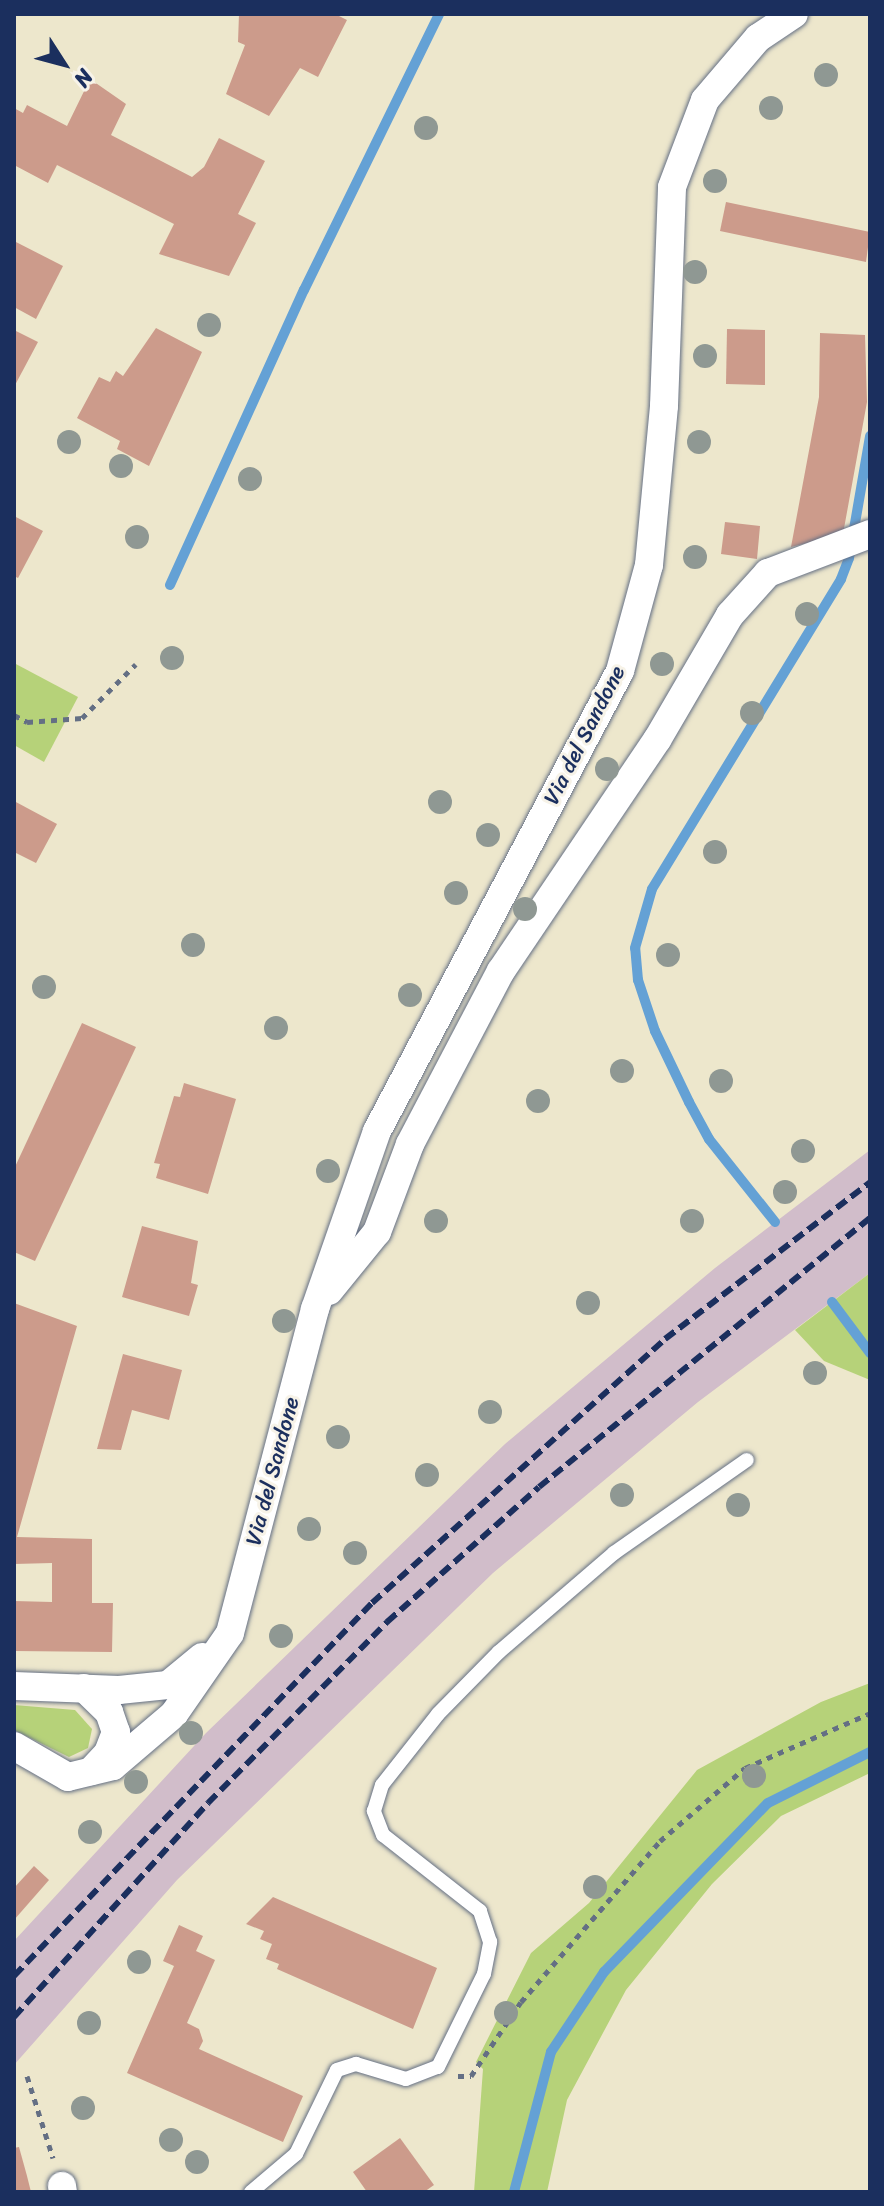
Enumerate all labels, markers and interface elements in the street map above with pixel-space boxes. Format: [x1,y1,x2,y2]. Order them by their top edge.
north arrow [24,24,104,104]
text: N [64,61,104,96]
street label: Via del Sandone [538,661,630,809]
street label: Via del Sandone [239,1394,305,1548]

